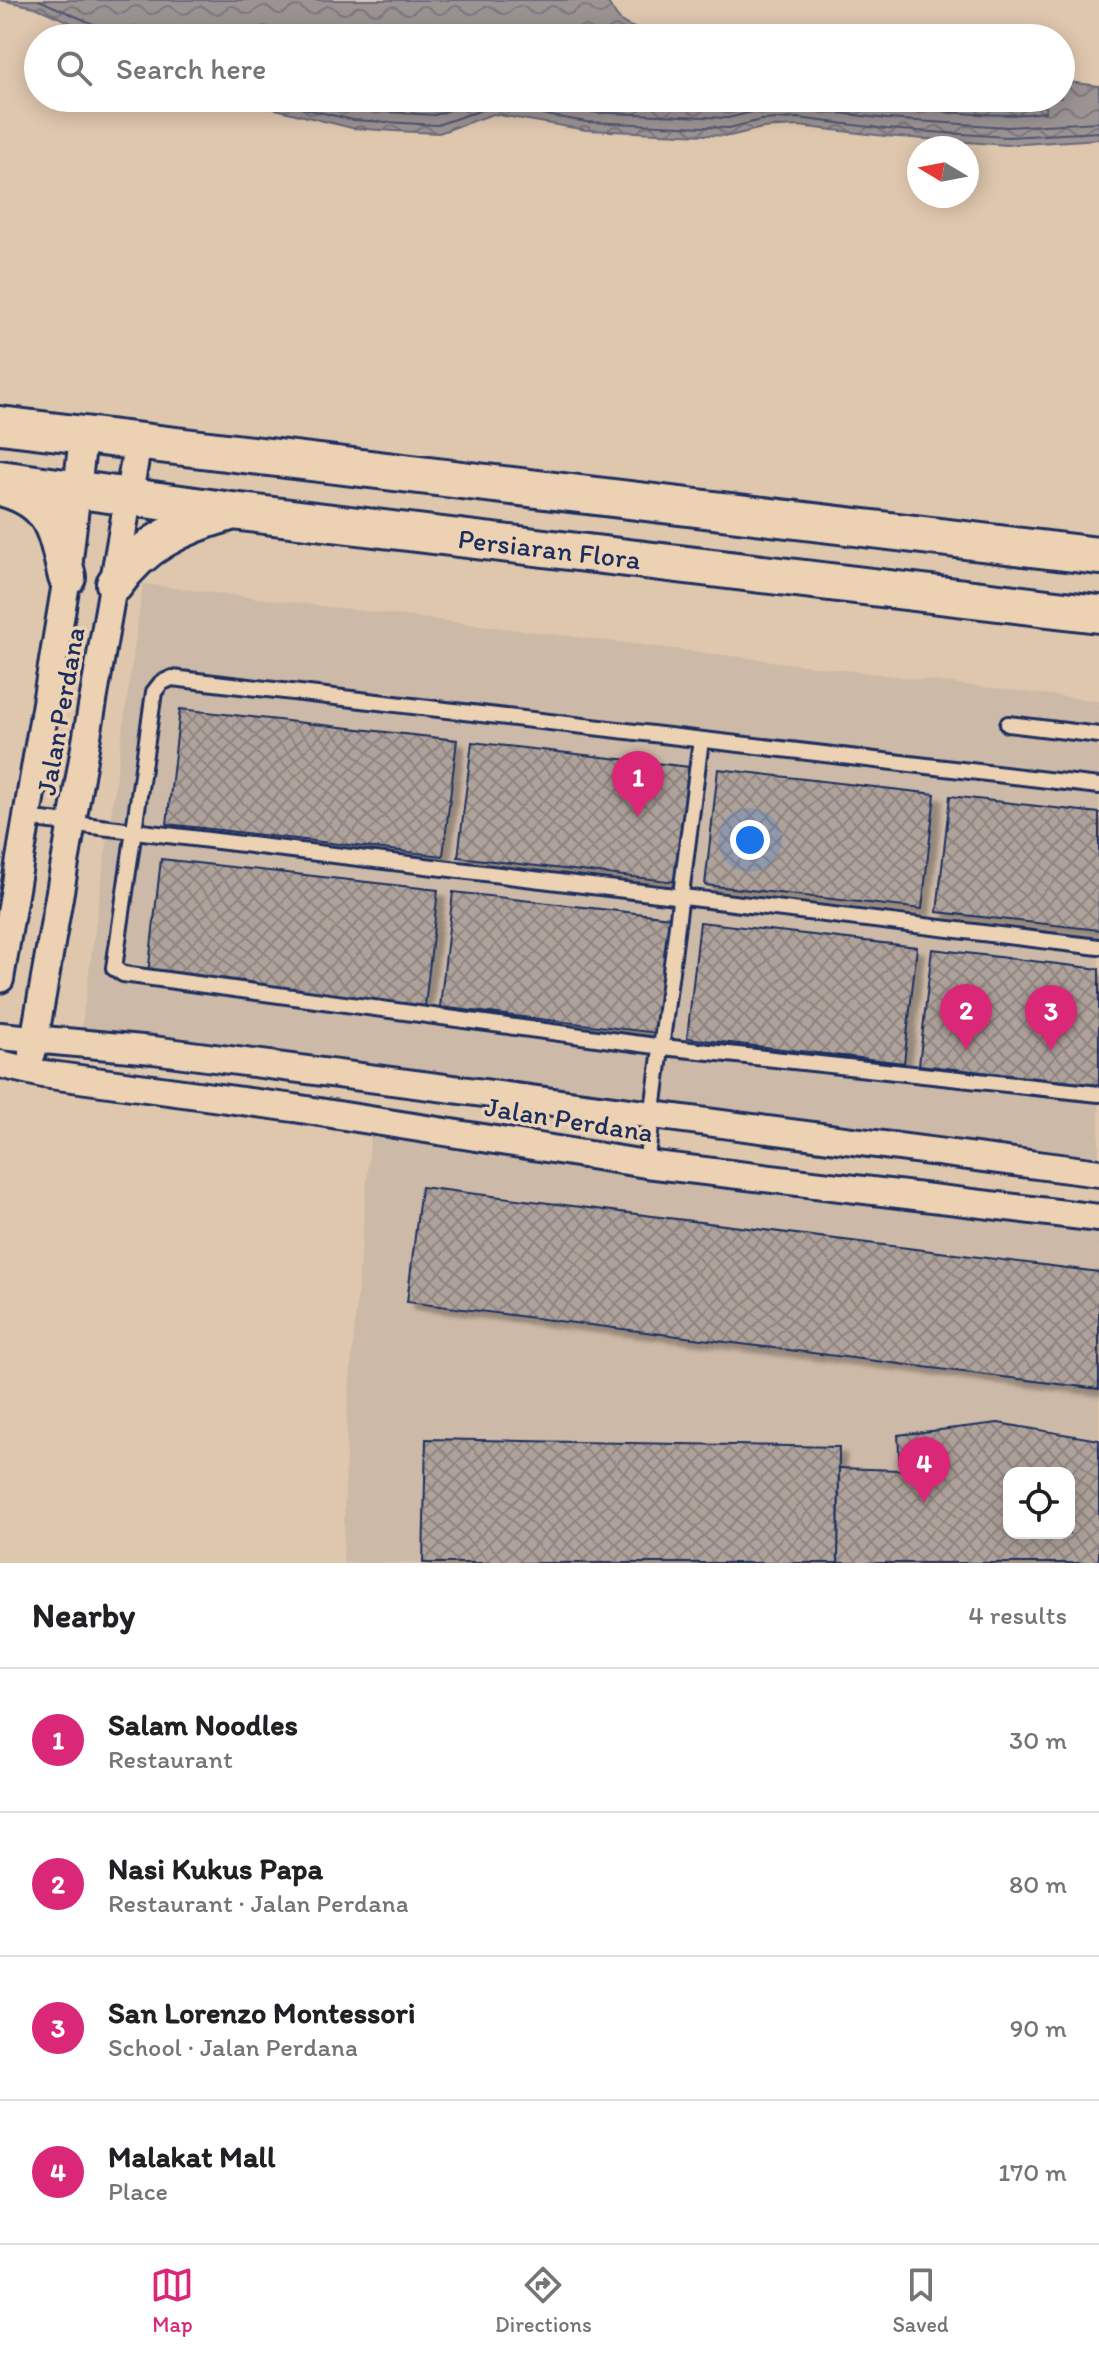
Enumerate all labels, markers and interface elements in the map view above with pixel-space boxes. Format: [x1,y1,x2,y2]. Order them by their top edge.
search box [24,24,1075,112]
icon: search [52,46,96,90]
text: Search here [116,50,266,87]
north arrow [907,136,979,208]
street label: Persiaran Flora [456,521,643,577]
street label: Jalan Perdana [29,624,92,798]
pin: 1 [612,751,664,817]
your location [730,820,770,860]
pin: 2 [940,984,992,1050]
pin: 3 [1025,985,1077,1051]
street label: Jalan Perdana [482,1089,656,1149]
pin: 4 [898,1437,950,1503]
map controls [1003,1467,1075,1539]
button: locate [1003,1467,1075,1539]
text: Nearby [32,1595,135,1636]
text: 4 results [968,1599,1067,1631]
text: Salam Noodles [108,1706,298,1743]
text: 1 [52,1724,64,1756]
text: 30 m [1009,1724,1067,1756]
text: Restaurant [108,1743,233,1775]
text: Nasi Kukus Papa [108,1850,323,1887]
text: 2 [51,1868,65,1900]
text: 80 m [1009,1868,1067,1900]
text: Restaurant · Jalan Perdana [108,1887,409,1919]
text: San Lorenzo Montessori [108,1994,415,2031]
text: 3 [51,2012,65,2044]
text: 90 m [1010,2012,1067,2044]
text: School · Jalan Perdana [108,2031,358,2063]
text: Malakat Mall [108,2138,276,2175]
text: 4 [50,2156,66,2188]
text: 170 m [998,2156,1067,2188]
text: Place [108,2175,168,2207]
tab: Map [150,2263,194,2338]
tab: Directions [495,2263,592,2338]
tab: Saved [892,2263,949,2338]

